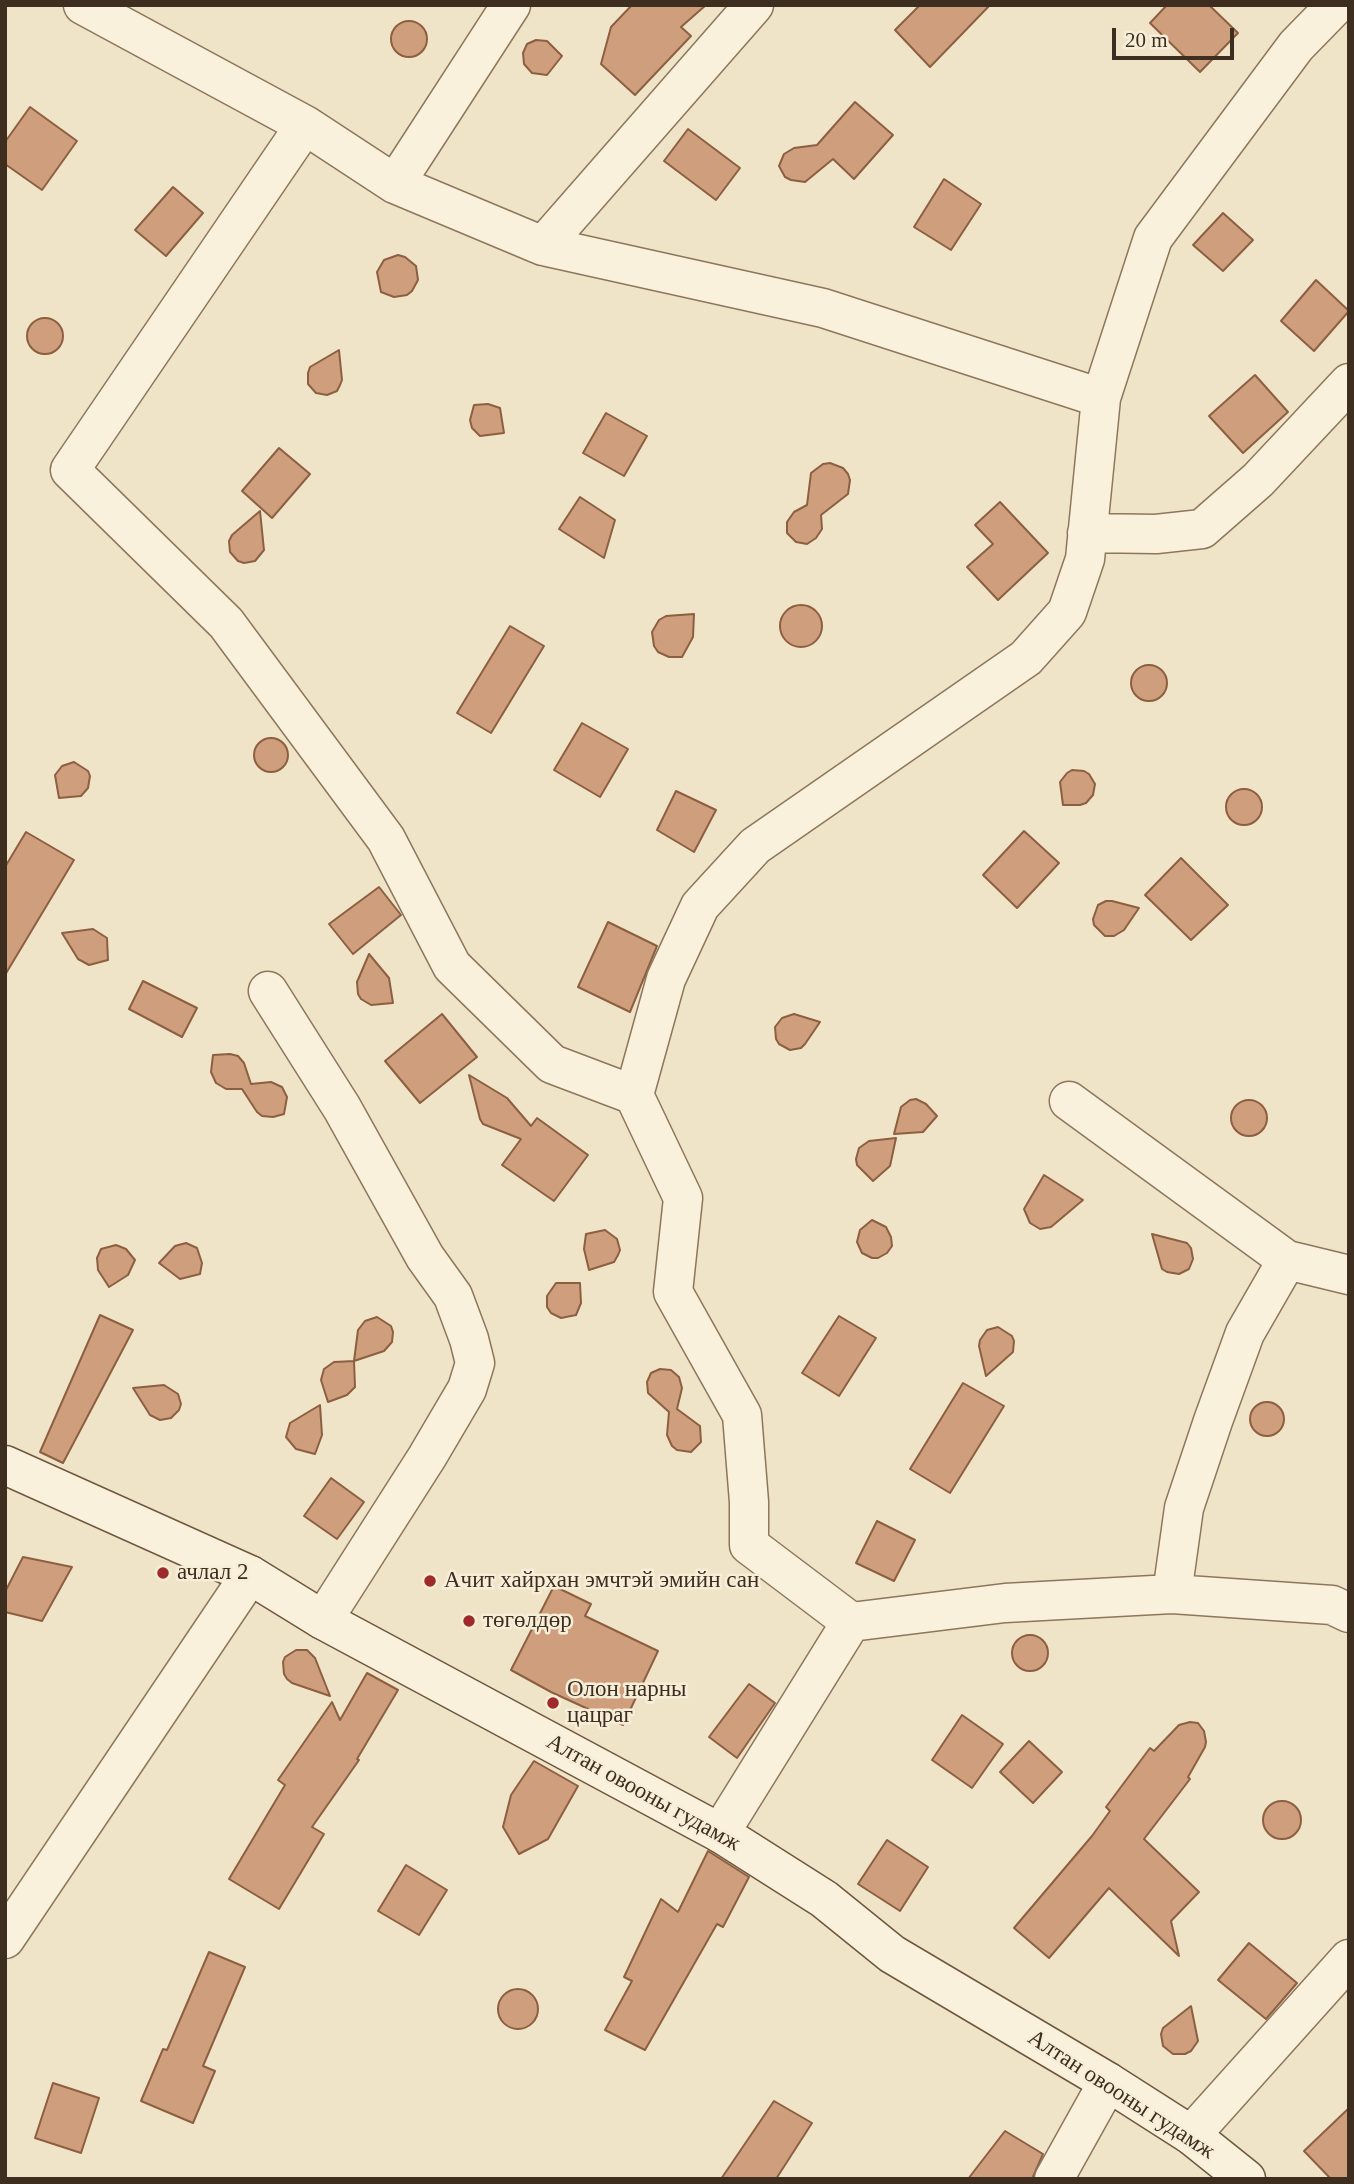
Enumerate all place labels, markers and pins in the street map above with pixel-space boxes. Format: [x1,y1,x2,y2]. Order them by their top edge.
place label: ачлал 2 [177,1559,248,1587]
marker: ачлал 2 [155,1565,171,1581]
place label: Ачит хайрхан эмчтэй эмийн сан [444,1567,759,1595]
marker: Ачит хайрхан эмчтэй эмийн сан [422,1573,438,1589]
place label: төгөлдөр [483,1607,572,1635]
marker: төгөлдөр [461,1613,477,1629]
place label: Олон нарны цацраг [567,1676,686,1730]
marker: Олон нарны цацраг [545,1695,561,1711]

